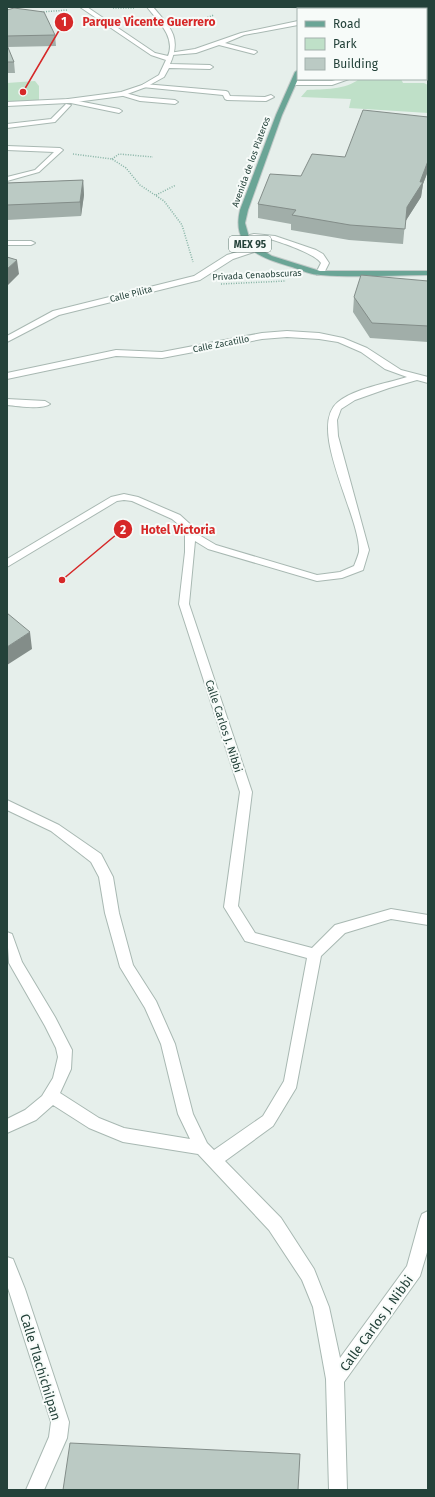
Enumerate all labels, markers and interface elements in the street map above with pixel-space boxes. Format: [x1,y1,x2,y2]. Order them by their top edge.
legend [297,8,427,80]
callout: Parque Vicente Guerrero [54,10,223,34]
text: 1 [61,15,67,29]
text: Parque Vicente Guerrero [83,15,215,29]
text: Road [333,17,361,31]
text: Park [333,37,357,51]
text: Building [333,57,379,71]
street label: Avenida de los Plateros [230,115,272,209]
road number: MEX 95 [229,236,271,252]
street label: Privada Cenaobscuras [212,268,302,282]
street label: Calle Pilita [109,284,153,304]
street label: Calle Zacatillo [192,334,250,354]
callout: Hotel Victoria [113,517,224,541]
text: 2 [120,523,126,537]
text: Hotel Victoria [141,523,216,537]
street label: Calle Carlos J. Nibbi [202,678,245,774]
street label: Calle Carlos J. Nibbi [337,1273,416,1374]
street label: Calle Tlachichilpan [17,1312,64,1422]

